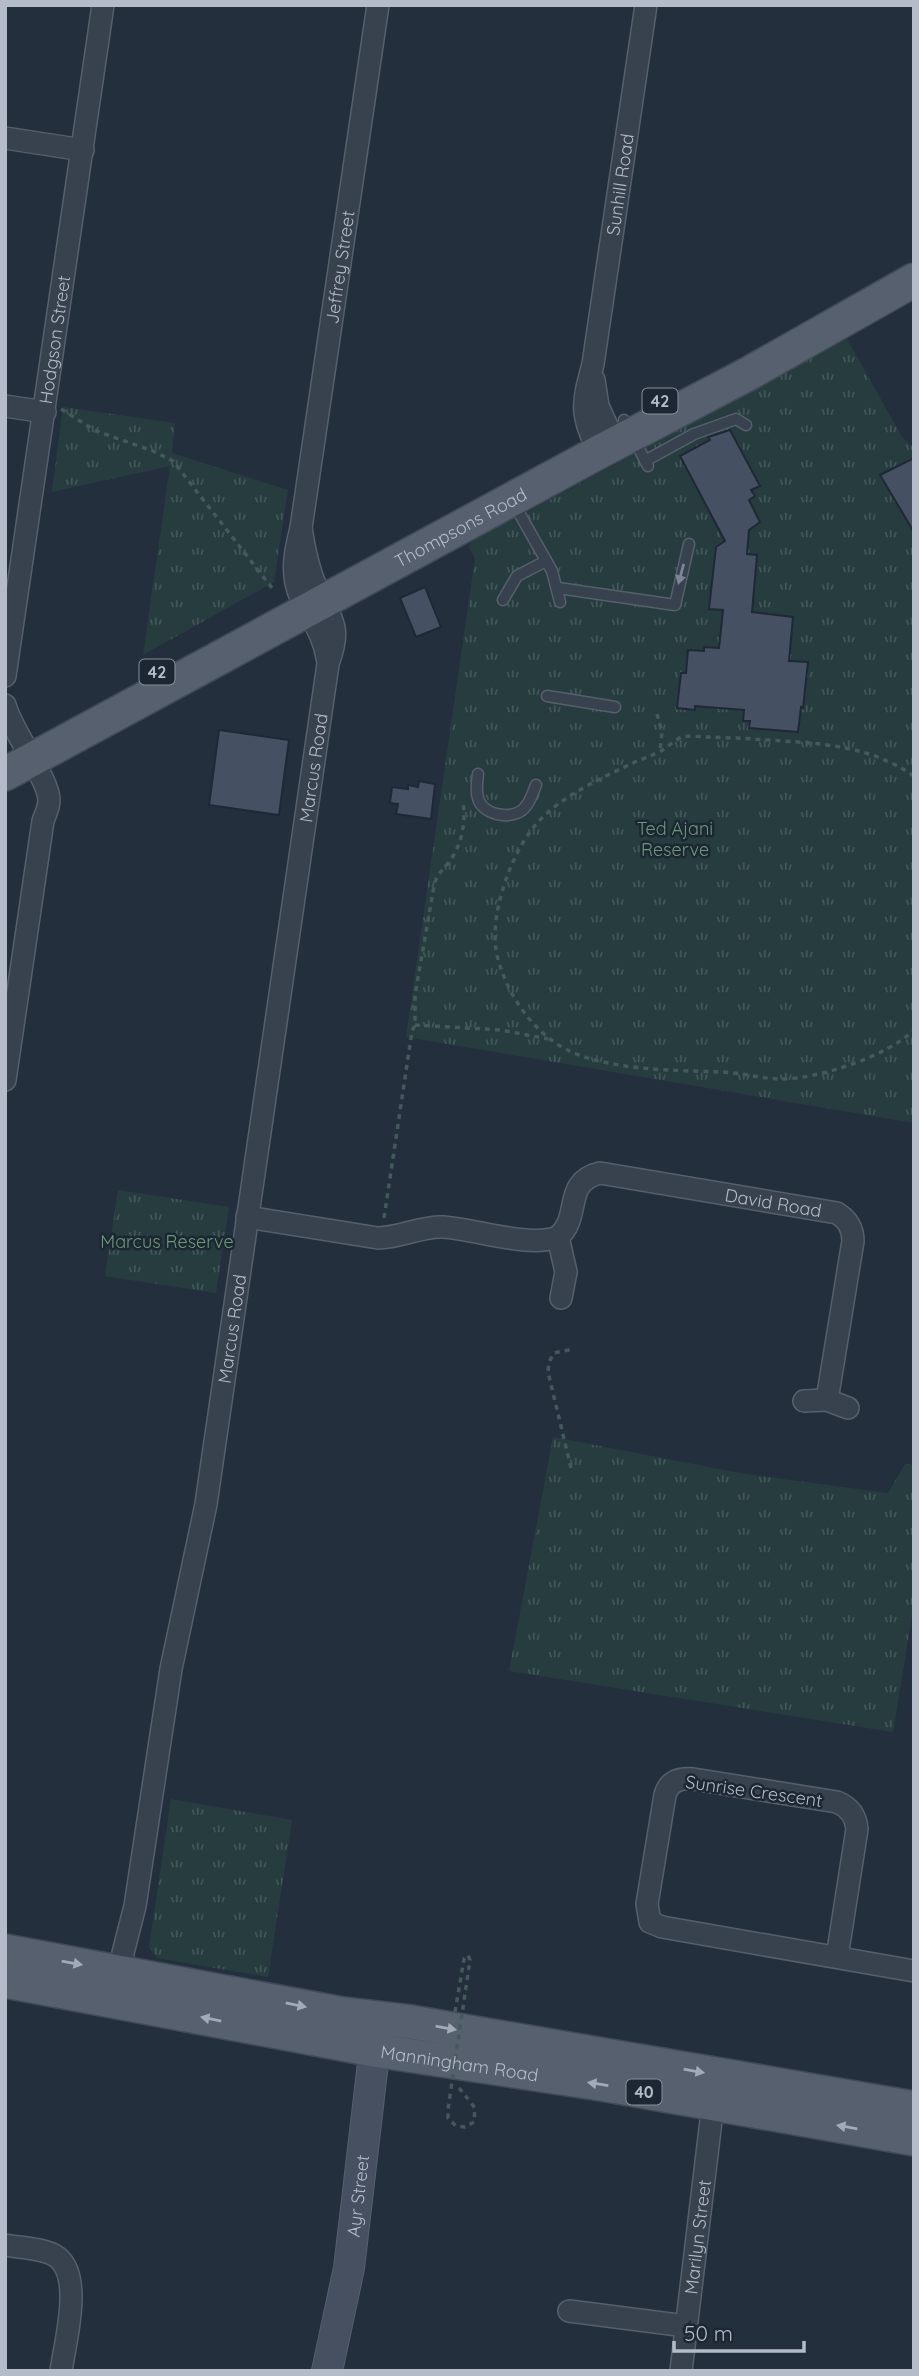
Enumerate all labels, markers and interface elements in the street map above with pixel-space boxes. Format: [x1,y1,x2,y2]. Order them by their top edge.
street label: Sunhill Road [601,132,638,237]
street label: Jeffrey Street [320,209,359,325]
street label: Hodgson Street [33,274,75,405]
road number: 42 [642,388,678,414]
street label: Thompsons Road [390,482,531,572]
one-way arrow [675,563,686,585]
road number: 42 [140,660,174,684]
street label: Marcus Road [294,712,332,824]
park label: Ted Ajani Reserve [637,817,713,861]
street label: David Road [723,1183,823,1222]
park label: Marcus Reserve [100,1230,234,1253]
street label: Marcus Road [212,1273,251,1385]
street label: Sunrise Crescent [684,1770,824,1812]
one-way arrow [62,1958,84,1969]
one-way arrow [285,2000,307,2011]
one-way arrow [200,2013,222,2024]
one-way arrow [435,2023,457,2034]
street label: Manningham Road [379,2040,540,2086]
one-way arrow [684,2066,706,2077]
one-way arrow [587,2078,609,2089]
road number: 40 [626,2080,662,2104]
one-way arrow [835,2121,857,2132]
street label: Ayr Street [341,2153,374,2238]
street label: Marilyn Street [679,2178,715,2296]
scale bar [674,2310,804,2354]
text: 50 m [684,2320,733,2346]

